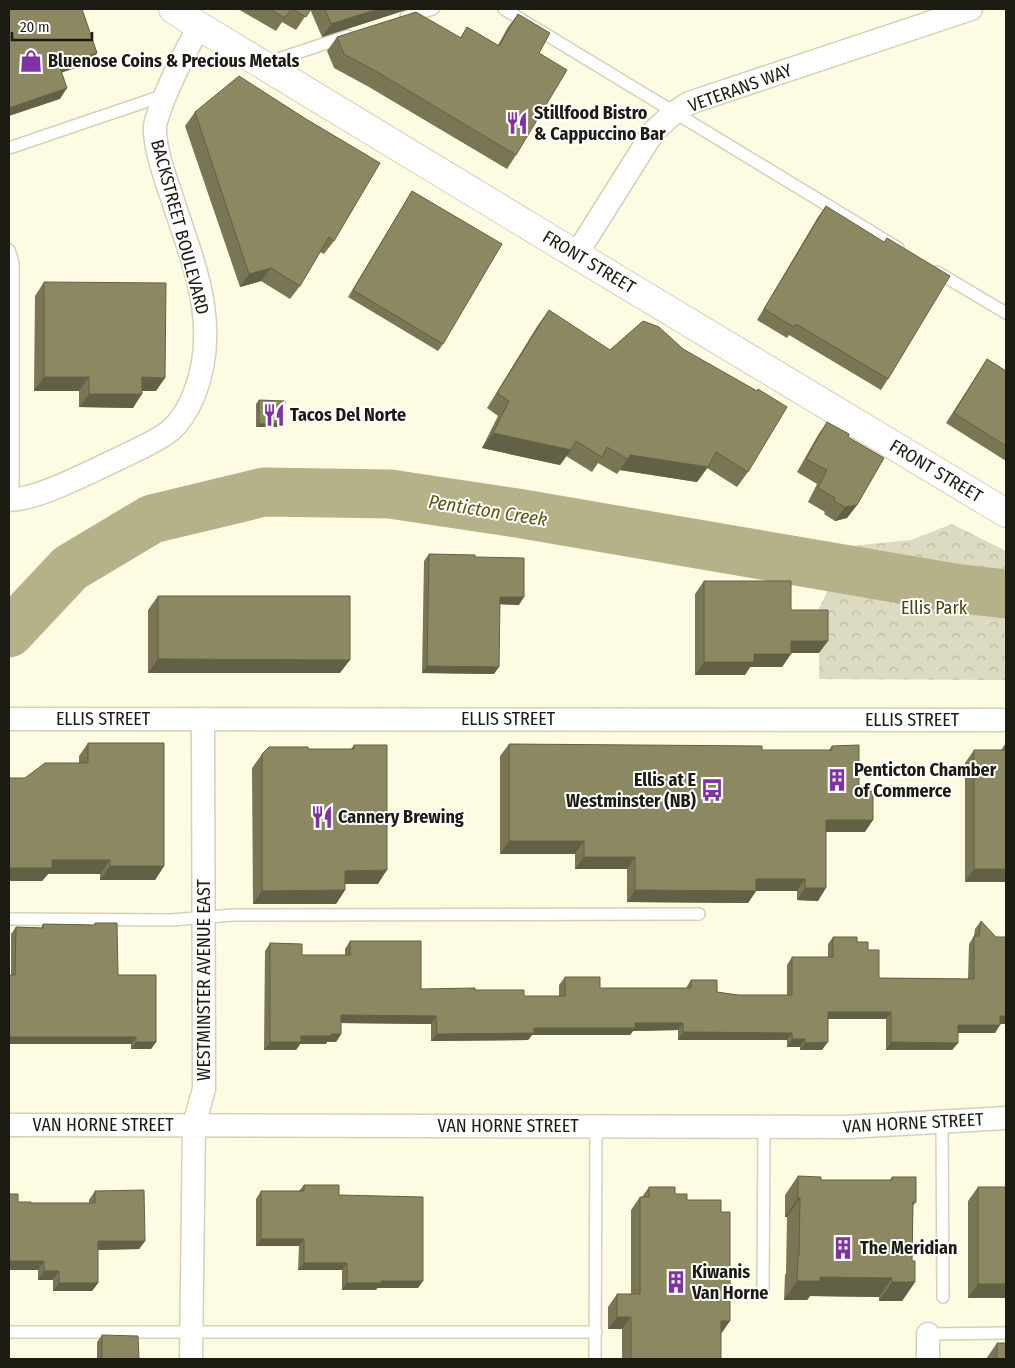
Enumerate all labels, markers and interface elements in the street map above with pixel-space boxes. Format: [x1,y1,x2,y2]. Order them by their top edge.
scale bar [12,10,92,42]
text: 20 m [20,18,50,36]
shop icon: Bluenose Coins & Precious Metals [18,48,44,74]
place label: Bluenose Coins & Precious Metals [48,50,300,72]
street label: VETERANS WAY [685,59,795,117]
place label: Stillfood Bistro & Cappuccino Bar [534,102,666,145]
restaurant icon: Stillfood Bistro & Cappuccino Bar [504,110,530,136]
street label: BACKSTREET BOULEVARD [146,137,214,317]
street label: FRONT STREET [539,226,640,299]
restaurant icon: Tacos Del Norte [261,402,287,428]
place label: Tacos Del Norte [290,404,406,426]
street label: FRONT STREET [886,435,987,508]
water label: Penticton Creek [427,490,549,531]
park label: Ellis Park [901,597,968,619]
street label: ELLIS STREET [56,708,151,730]
street label: ELLIS STREET [461,708,556,730]
street label: ELLIS STREET [865,709,960,731]
place label: Penticton Chamber of Commerce [854,759,997,802]
building icon: Penticton Chamber of Commerce [824,767,850,793]
place label: Ellis at E Westminster (NB) [566,769,697,812]
bus stop icon: Ellis at E Westminster (NB) [699,777,725,803]
restaurant icon: Cannery Brewing [309,804,335,830]
place label: Cannery Brewing [338,806,464,828]
street label: WESTMINSTER AVENUE EAST [193,878,215,1081]
street label: VAN HORNE STREET [842,1108,985,1138]
street label: VAN HORNE STREET [32,1114,174,1136]
street label: VAN HORNE STREET [437,1115,579,1137]
building icon: The Meridian [830,1235,856,1261]
place label: The Meridian [860,1237,957,1259]
place label: Kiwanis Van Horne [691,1261,768,1304]
building icon: Kiwanis Van Horne [663,1269,689,1295]

